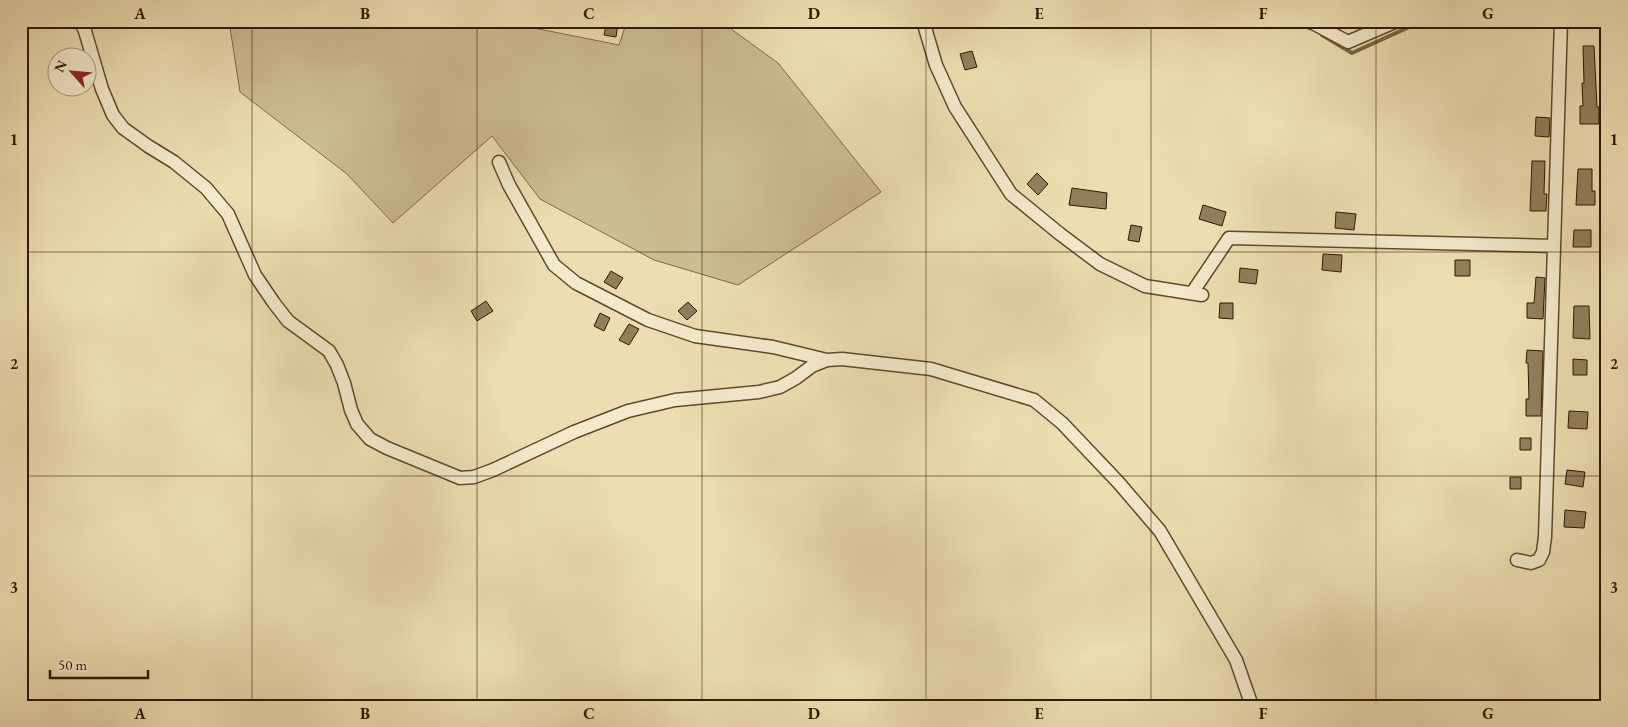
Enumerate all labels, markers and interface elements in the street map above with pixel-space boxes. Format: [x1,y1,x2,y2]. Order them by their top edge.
text: A [133,3,146,24]
text: B [360,3,370,24]
text: C [583,3,595,24]
text: D [808,3,820,24]
text: E [1034,3,1044,24]
text: F [1259,3,1268,24]
text: G [1482,3,1494,24]
north arrow [48,48,98,98]
text: N [50,56,71,75]
text: 1 [10,129,18,150]
text: 1 [1610,129,1618,150]
text: 2 [10,353,19,374]
text: 2 [1610,353,1619,374]
text: 3 [10,577,18,598]
text: 3 [1610,577,1618,598]
scale bar [50,647,148,679]
text: 50 m [58,655,87,674]
text: A [133,703,146,724]
text: B [360,703,370,724]
text: C [583,703,595,724]
text: D [808,703,820,724]
text: E [1034,703,1044,724]
text: F [1259,703,1268,724]
text: G [1482,703,1494,724]

